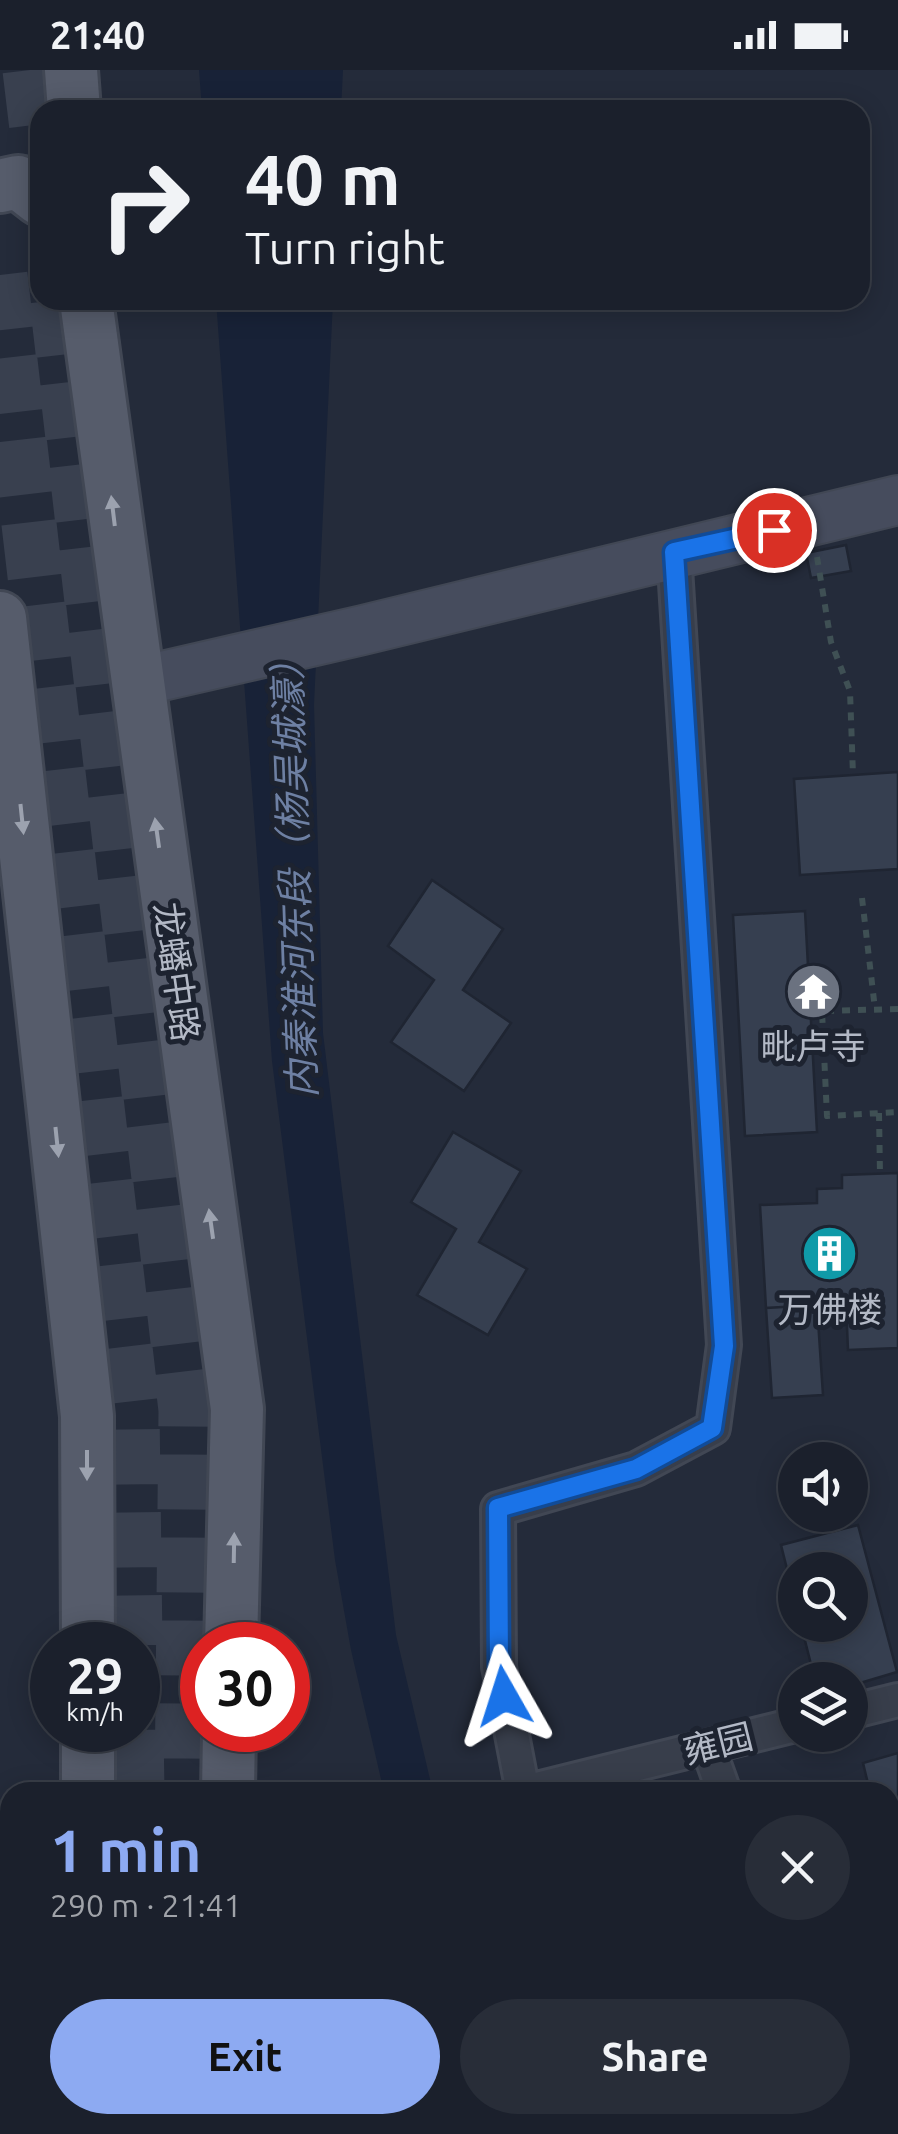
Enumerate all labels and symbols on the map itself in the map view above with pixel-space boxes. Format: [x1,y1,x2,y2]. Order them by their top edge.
pin [732,488,817,573]
one-way arrow [105,495,121,526]
water label: 内秦淮河东段（杨吴城濠） [265,641,323,1099]
one-way arrow [14,804,30,835]
one-way arrow [148,817,164,848]
street label: 龙蟠中路 [147,900,207,1044]
temple icon: 毗卢寺 [783,961,843,1021]
place label: 毗卢寺 [760,1026,866,1066]
one-way arrow [49,1127,65,1158]
one-way arrow [203,1208,219,1240]
building icon: 万佛楼 [800,1224,860,1284]
place label: 万佛楼 [777,1289,883,1329]
one-way arrow [79,1450,95,1482]
one-way arrow [226,1531,242,1563]
speed limit sign: 30 [180,1622,310,1752]
position arrow [452,1644,556,1748]
street label: 雍园 [679,1715,757,1771]

